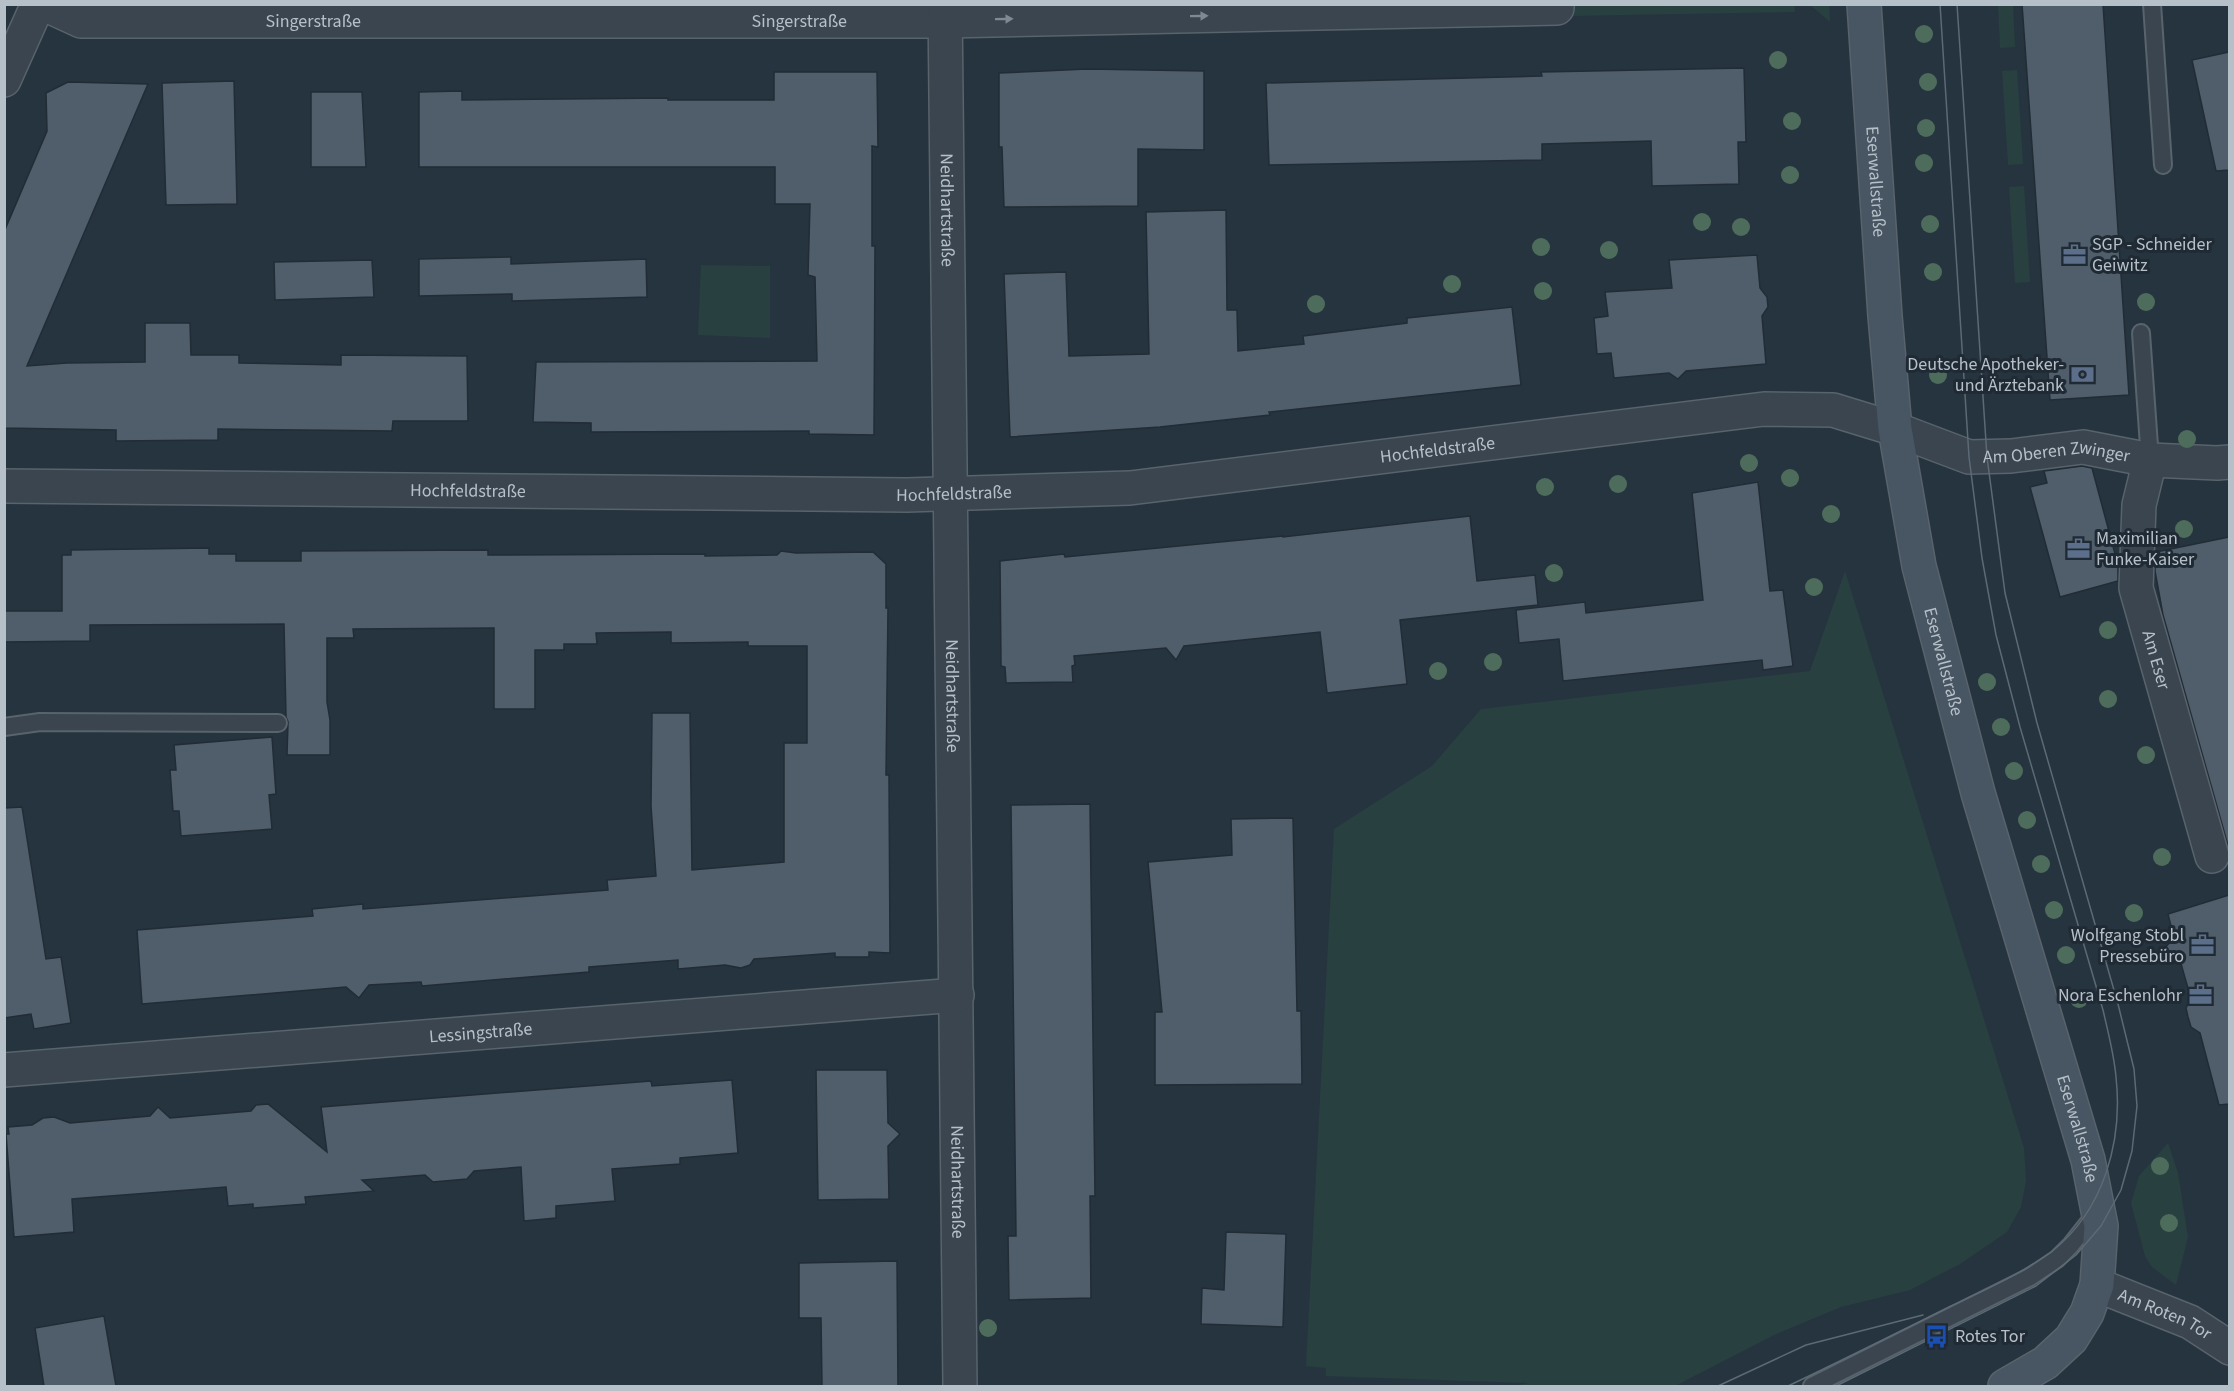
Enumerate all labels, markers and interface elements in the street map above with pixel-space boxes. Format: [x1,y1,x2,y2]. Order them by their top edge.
street label: Singerstraße [266,9,361,34]
street label: Singerstraße [752,9,847,34]
one-way arrow [1189,11,1208,21]
one-way arrow [995,15,1014,24]
street label: Eserwallstraße [1860,125,1892,238]
street label: Neidhartstraße [934,153,960,267]
place label: SGP - Schneider Geiwitz [2092,232,2212,278]
office icon: SGP - Schneider Geiwitz [2061,241,2087,267]
place label: Deutsche Apotheker- und Ärztebank [1907,352,2064,398]
bank icon: Deutsche Apotheker- und Ärztebank [2069,361,2095,387]
street label: Hochfeldstraße [1379,430,1496,469]
street label: Am Oberen Zwinger [1982,434,2133,469]
street label: Hochfeldstraße [410,478,526,504]
street label: Hochfeldstraße [896,479,1012,508]
place label: Maximilian Funke-Kaiser [2096,526,2195,572]
office icon: Maximilian Funke-Kaiser [2065,535,2091,561]
street label: Eserwallstraße [1918,605,1970,719]
street label: Am Eser [2136,627,2177,693]
street label: Neidhartstraße [939,639,966,753]
place label: Wolfgang Stobl Pressebüro [2071,923,2184,969]
office icon: Wolfgang Stobl Pressebüro [2189,932,2215,958]
office icon: Nora Eschenlohr [2187,982,2213,1008]
place label: Nora Eschenlohr [2058,983,2183,1008]
street label: Lessingstraße [428,1016,533,1049]
street label: Eserwallstraße [2051,1072,2105,1185]
street label: Neidhartstraße [945,1125,971,1239]
street label: Am Roten Tor [2114,1282,2218,1346]
bus stop icon: Rotes Tor [1924,1323,1950,1349]
place label: Rotes Tor [1955,1324,2026,1349]

